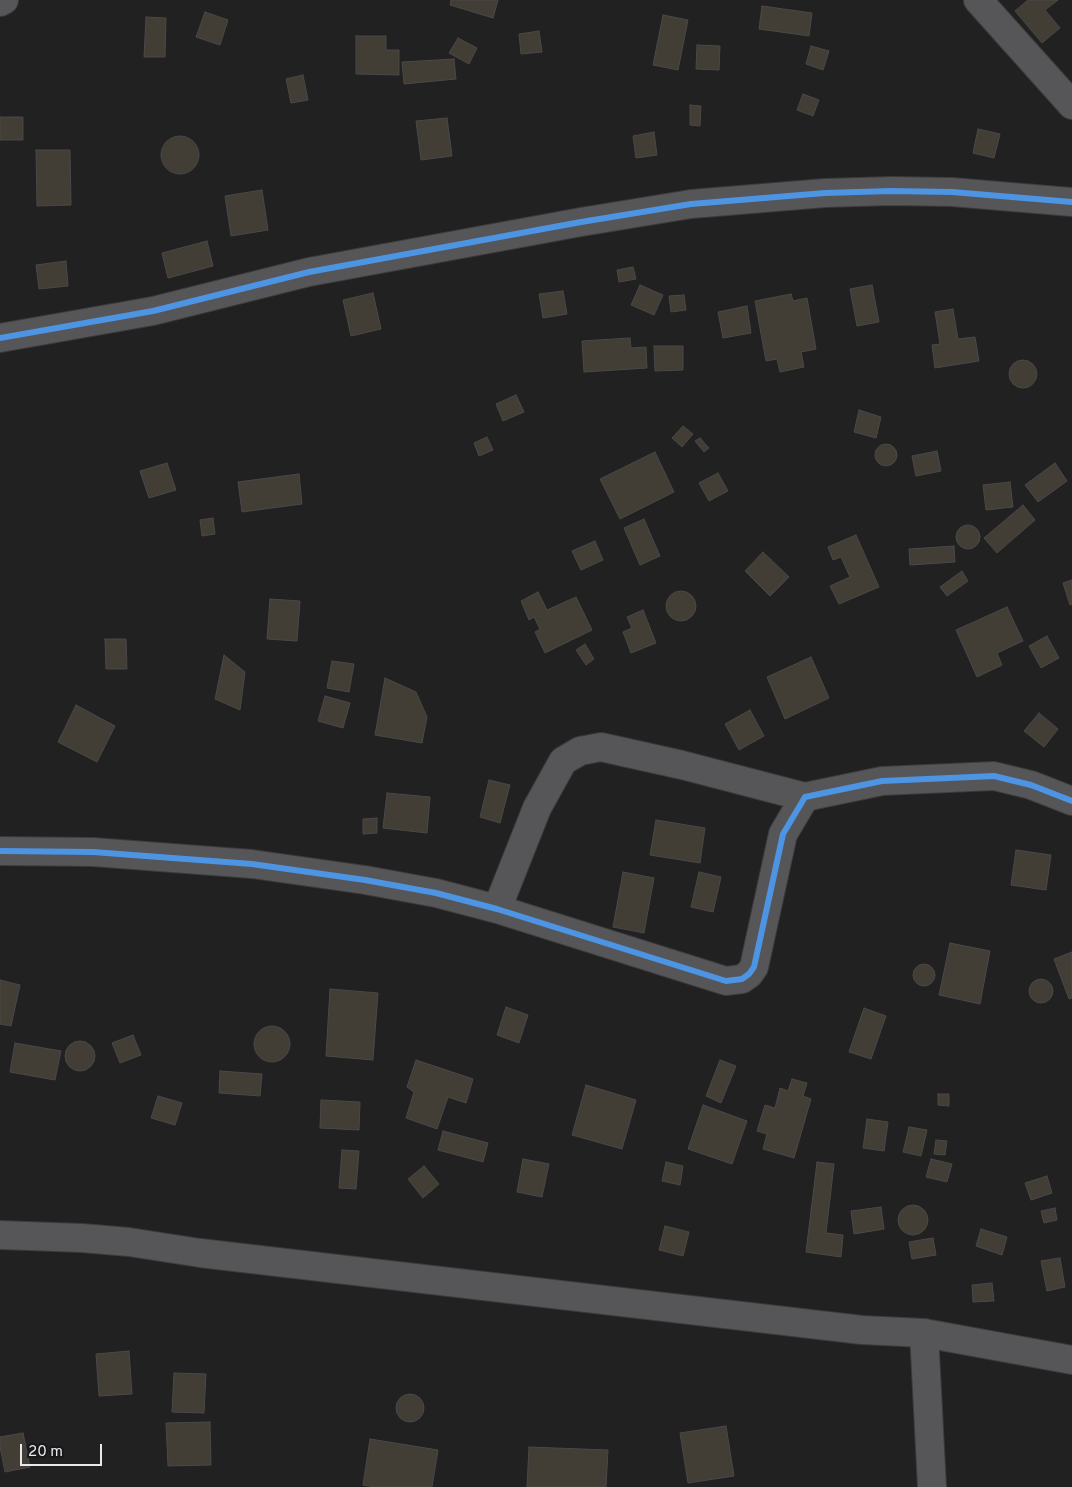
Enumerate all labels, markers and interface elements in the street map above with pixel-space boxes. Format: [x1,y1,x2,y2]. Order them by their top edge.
scale bar [22,1434,105,1466]
text: 20 m [28,1443,63,1462]

